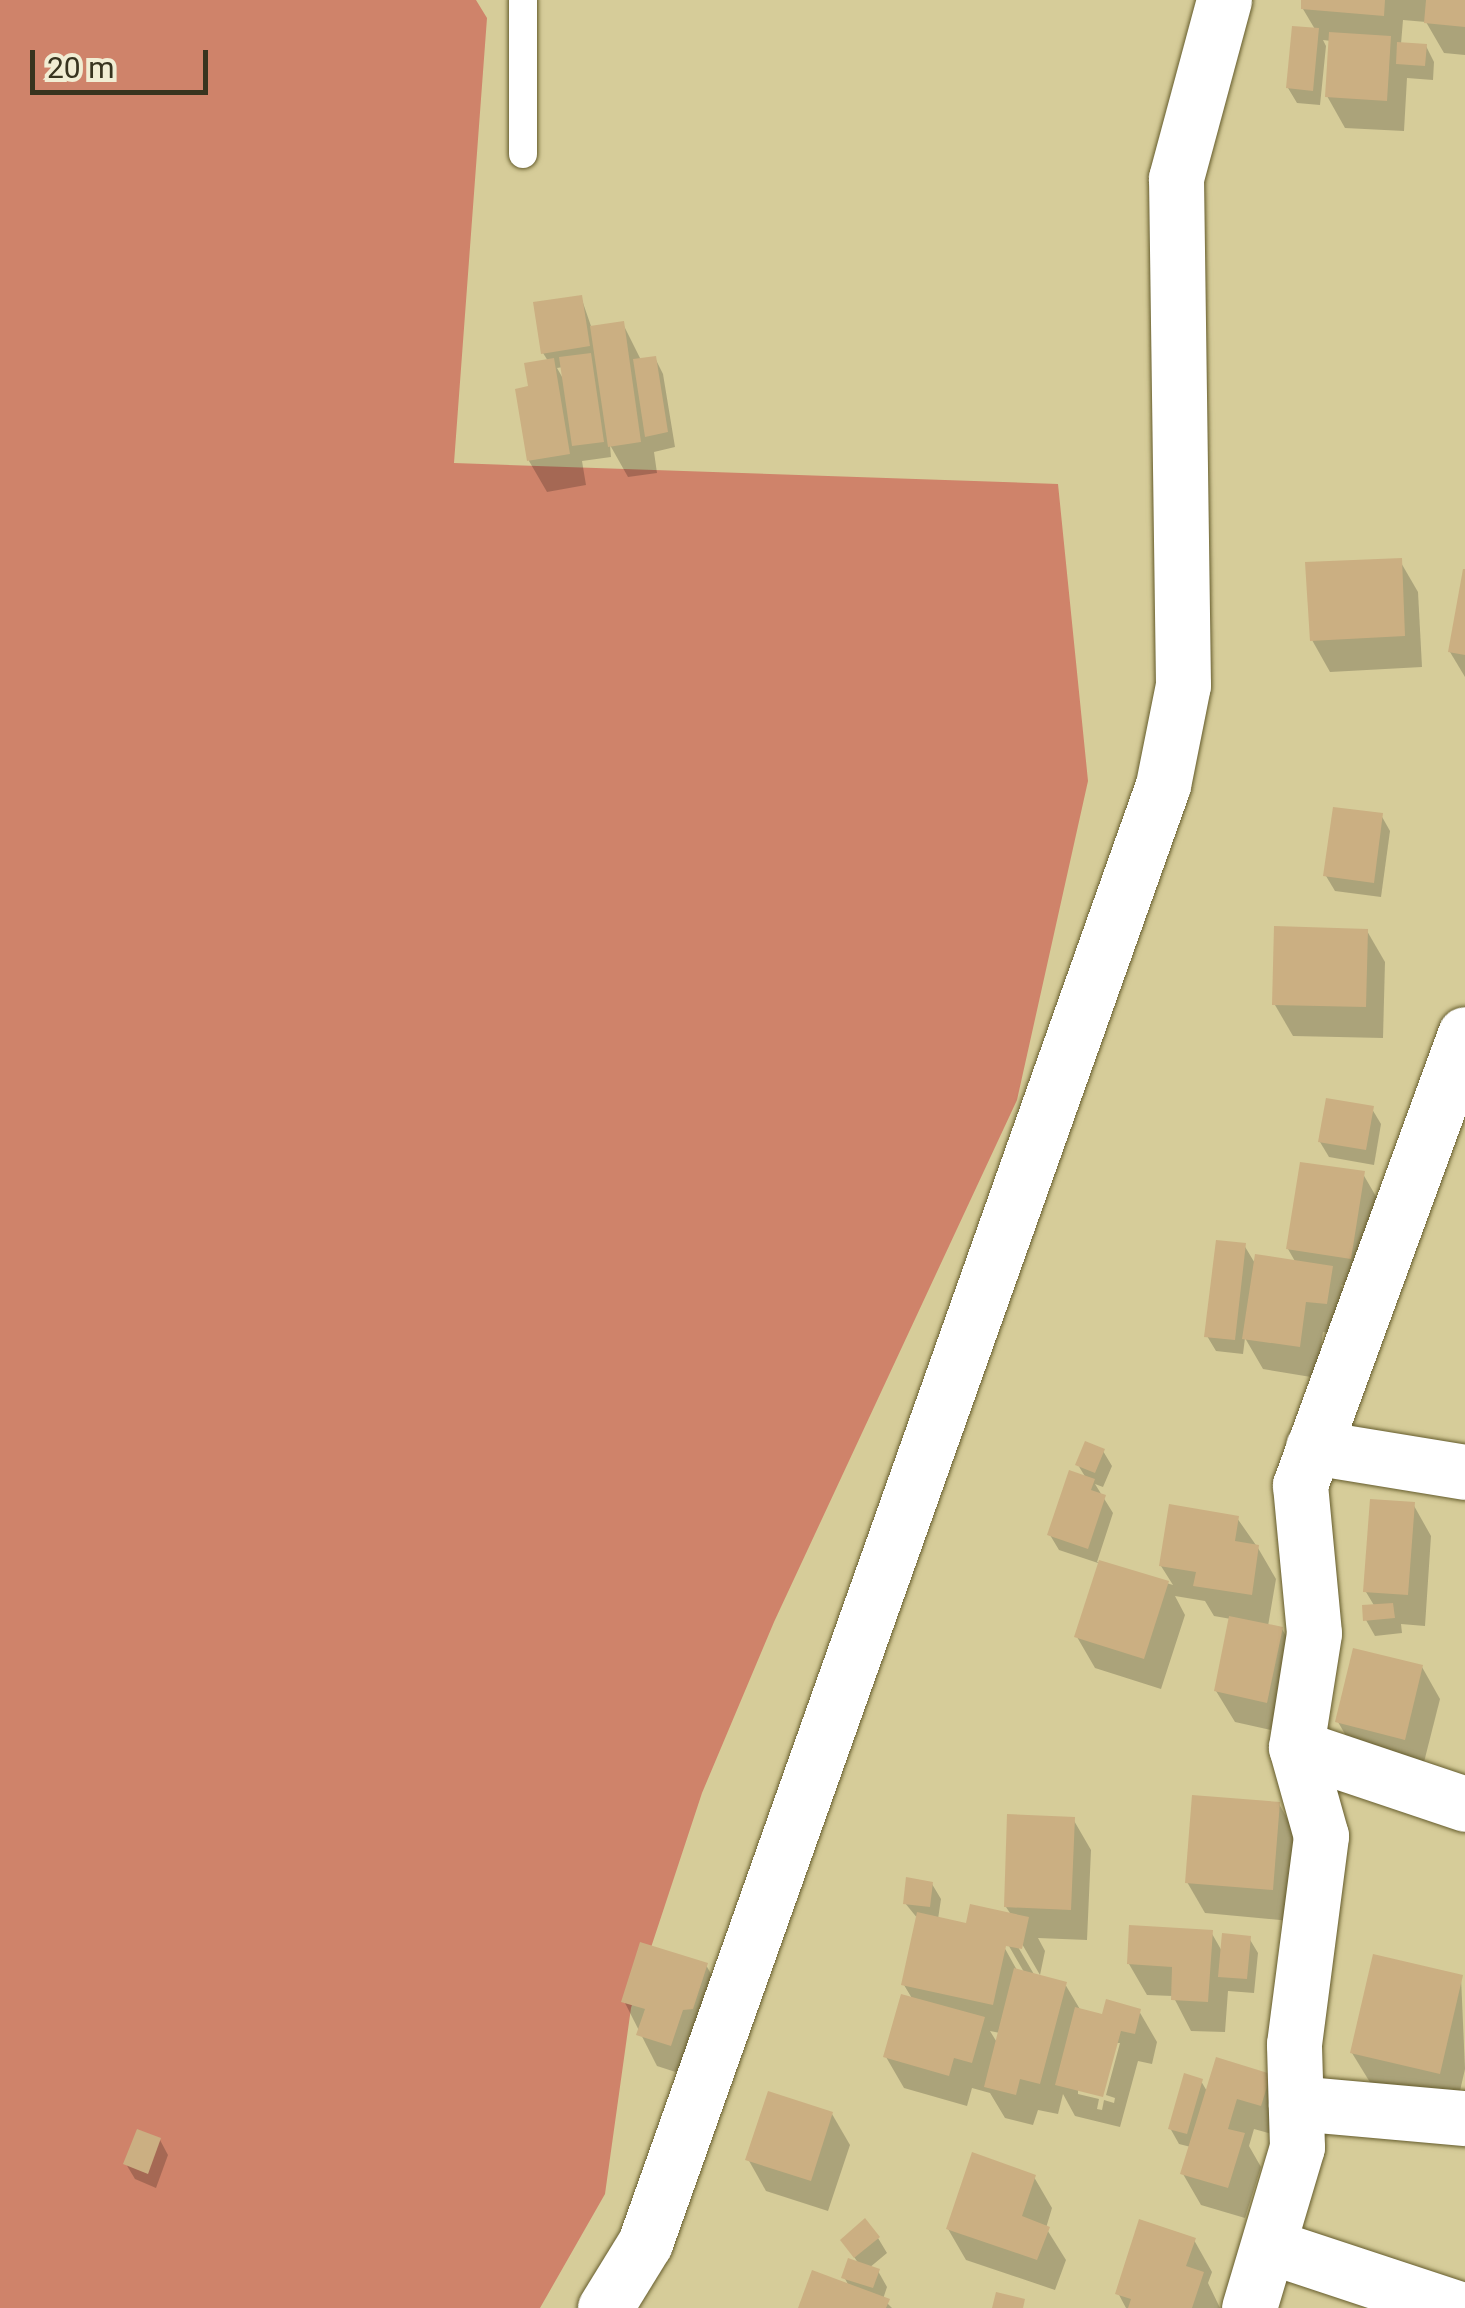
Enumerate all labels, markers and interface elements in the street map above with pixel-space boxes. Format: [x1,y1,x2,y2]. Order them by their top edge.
scale bar [35,30,212,92]
text: 20 m [47,50,114,85]

